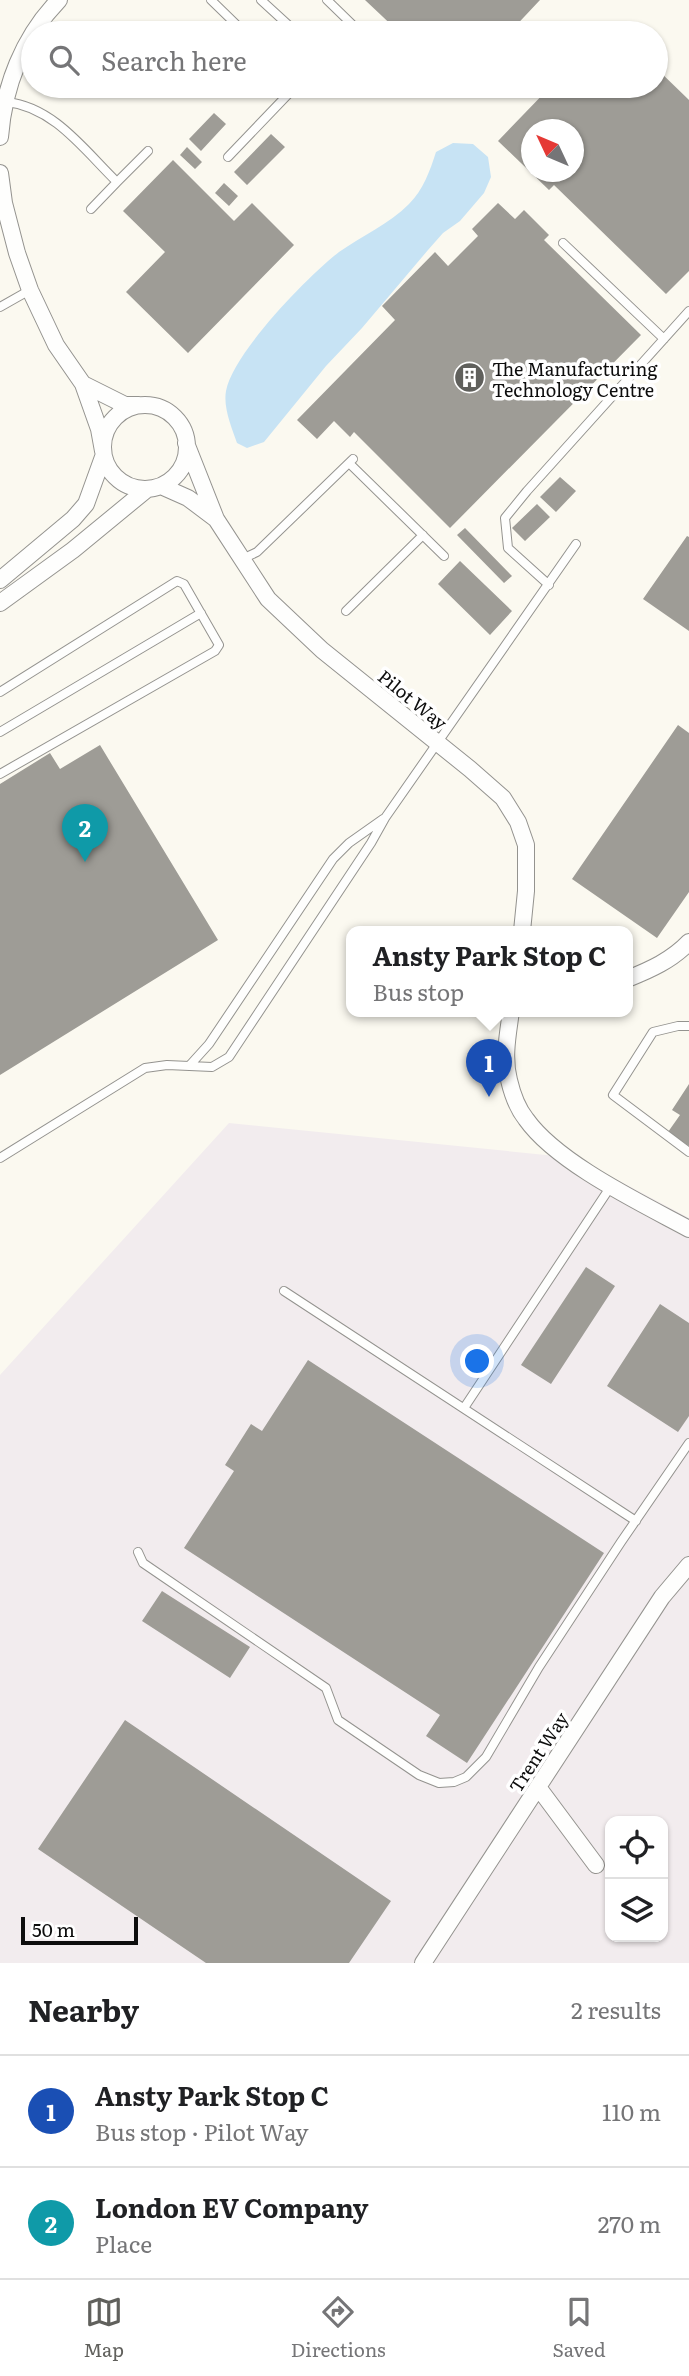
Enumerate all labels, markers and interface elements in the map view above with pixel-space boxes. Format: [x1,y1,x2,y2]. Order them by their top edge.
search box [21,21,668,98]
text: Search here [101,40,247,79]
icon: search [45,41,83,79]
north arrow [521,119,584,182]
place label: The Manufacturing Technology Centre [492,355,658,403]
building icon: The Manufacturing Technology Centre [452,361,486,395]
street label: Pilot Way [373,663,454,736]
pin: 2 [62,804,108,862]
popup [346,926,633,1017]
text: Ansty Park Stop C [373,935,606,974]
text: Bus stop [373,974,464,1008]
pin: 1 [466,1039,512,1097]
your location [460,1344,494,1378]
street label: Trent Way [502,1706,574,1798]
map controls [605,1816,668,1942]
button: locate [605,1816,668,1879]
button: layers [605,1879,668,1942]
scale bar [21,1914,138,1946]
text: 50 m [32,1915,75,1943]
text: Nearby [28,1987,139,2031]
text: 2 results [571,1992,661,2026]
text: Ansty Park Stop C [95,2075,329,2114]
text: 1 [46,2094,56,2128]
text: 110 m [602,2094,661,2128]
text: Bus stop · Pilot Way [95,2114,309,2148]
text: London EV Company [95,2187,368,2226]
text: 2 [45,2206,57,2240]
text: 270 m [598,2206,661,2240]
text: Place [95,2226,152,2260]
tab: Map [83,2293,124,2363]
tab: Directions [291,2293,386,2363]
tab: Saved [553,2293,606,2363]

